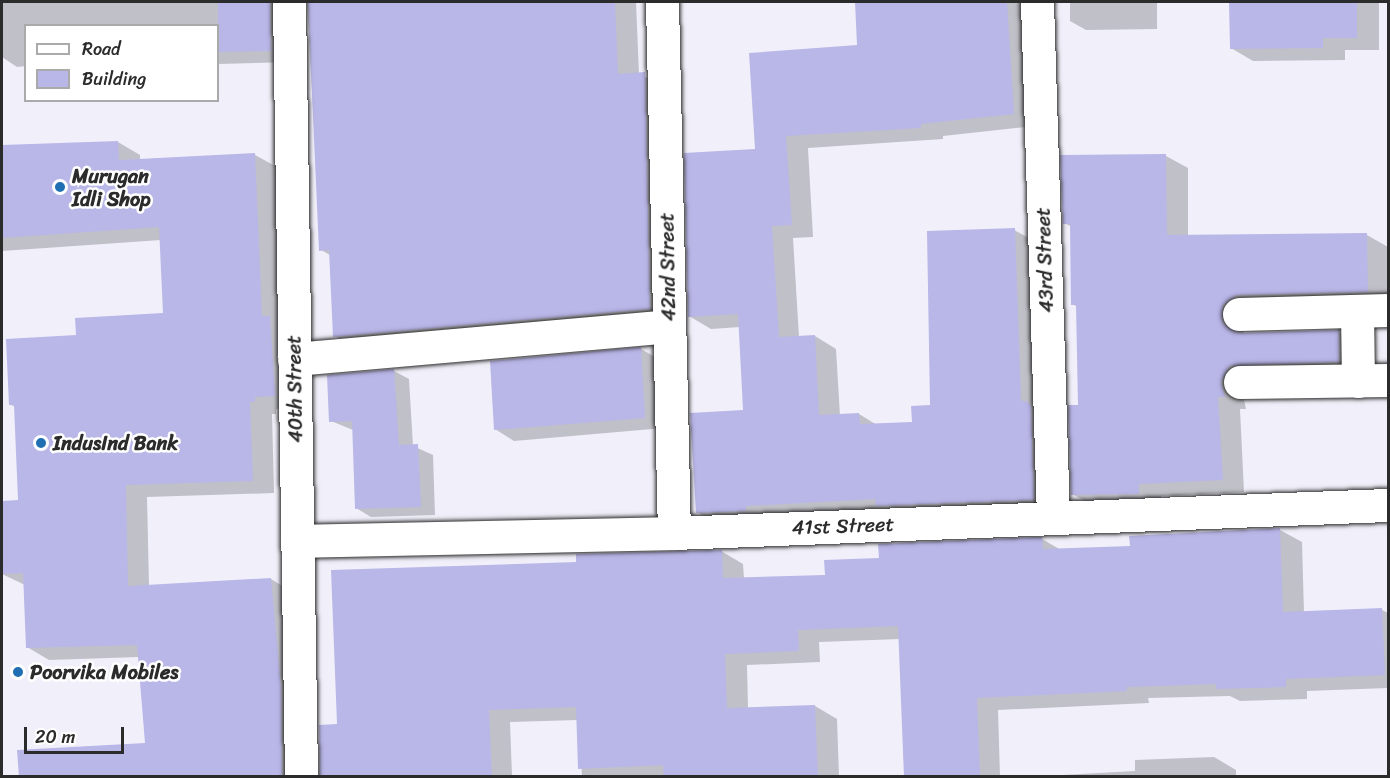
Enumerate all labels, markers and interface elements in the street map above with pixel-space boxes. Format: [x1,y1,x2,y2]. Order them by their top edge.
legend [24,24,219,102]
text: Road [82,33,121,65]
text: Building [82,63,146,95]
place label: Murugan Idli Shop [72,164,151,211]
marker: Murugan Idli Shop [53,180,67,194]
street label: 43rd Street [1031,207,1059,313]
street label: 42nd Street [655,212,681,322]
street label: 40th Street [282,335,308,443]
place label: IndusInd Bank [53,431,178,455]
marker: IndusInd Bank [34,436,48,450]
street label: 41st Street [791,512,895,540]
place label: Poorvika Mobiles [30,660,178,684]
marker: Poorvika Mobiles [11,665,25,679]
scale bar [27,715,128,753]
text: 20 m [35,721,75,753]

